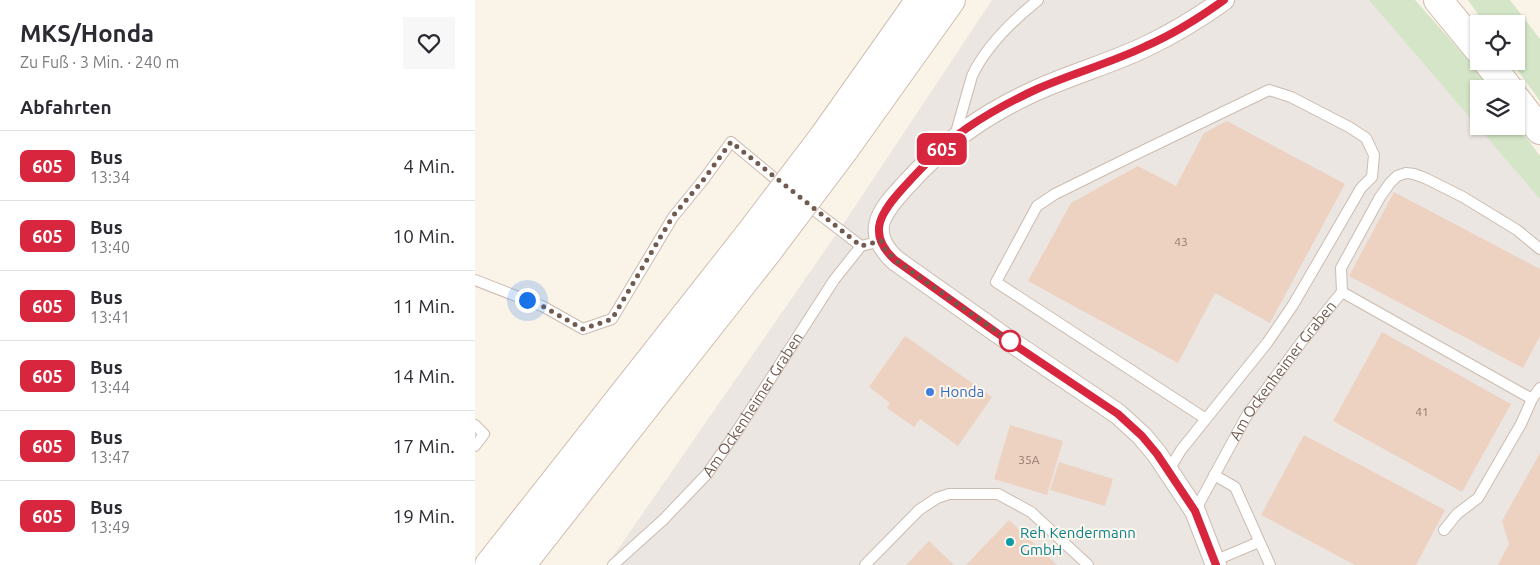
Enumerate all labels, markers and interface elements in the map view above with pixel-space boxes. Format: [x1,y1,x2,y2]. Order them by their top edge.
map controls [1470,15,1525,135]
button: locate [1470,15,1525,70]
button: heart [403,17,455,69]
text: MKS/Honda [20,20,154,47]
text: Zu Fuß · 3 Min. · 240 m [20,53,179,71]
button: layers [1470,80,1525,135]
text: Abfahrten [20,96,112,118]
line badge: 605 [913,133,971,165]
text: 605 [927,139,957,159]
text: Bus [90,146,123,168]
text: 4 Min. [403,155,455,177]
text: 605 [32,156,63,176]
text: 13:34 [90,168,130,186]
text: Bus [90,216,123,238]
text: 10 Min. [393,225,455,247]
text: 605 [32,226,63,246]
house number: 43 [1174,235,1188,248]
text: 13:40 [90,238,130,256]
text: Bus [90,286,123,308]
your location [515,288,540,313]
text: 11 Min. [393,295,455,317]
text: 605 [32,296,63,316]
street label: Am Ockenheimer Graben [1226,297,1339,443]
text: 13:41 [90,308,130,326]
street label: Am Ockenheimer Graben [699,329,806,480]
unlabelled marker [999,330,1021,352]
text: Bus [90,356,123,378]
text: 14 Min. [393,365,455,387]
text: 605 [32,366,63,386]
text: 13:44 [90,378,130,396]
place label: Honda [940,383,984,400]
marker: Honda [924,386,936,398]
house number: 41 [1415,405,1429,418]
text: Bus [90,426,123,448]
text: 17 Min. [393,435,455,457]
text: 605 [32,436,63,456]
text: 13:47 [90,448,130,466]
house number: 35A [1018,453,1040,466]
text: Bus [90,496,123,518]
text: 19 Min. [393,505,455,527]
text: 605 [32,506,63,526]
text: 13:49 [90,518,130,536]
place label: Reh Kendermann GmbH [1020,524,1136,558]
marker: Reh Kendermann GmbH [1004,536,1016,548]

